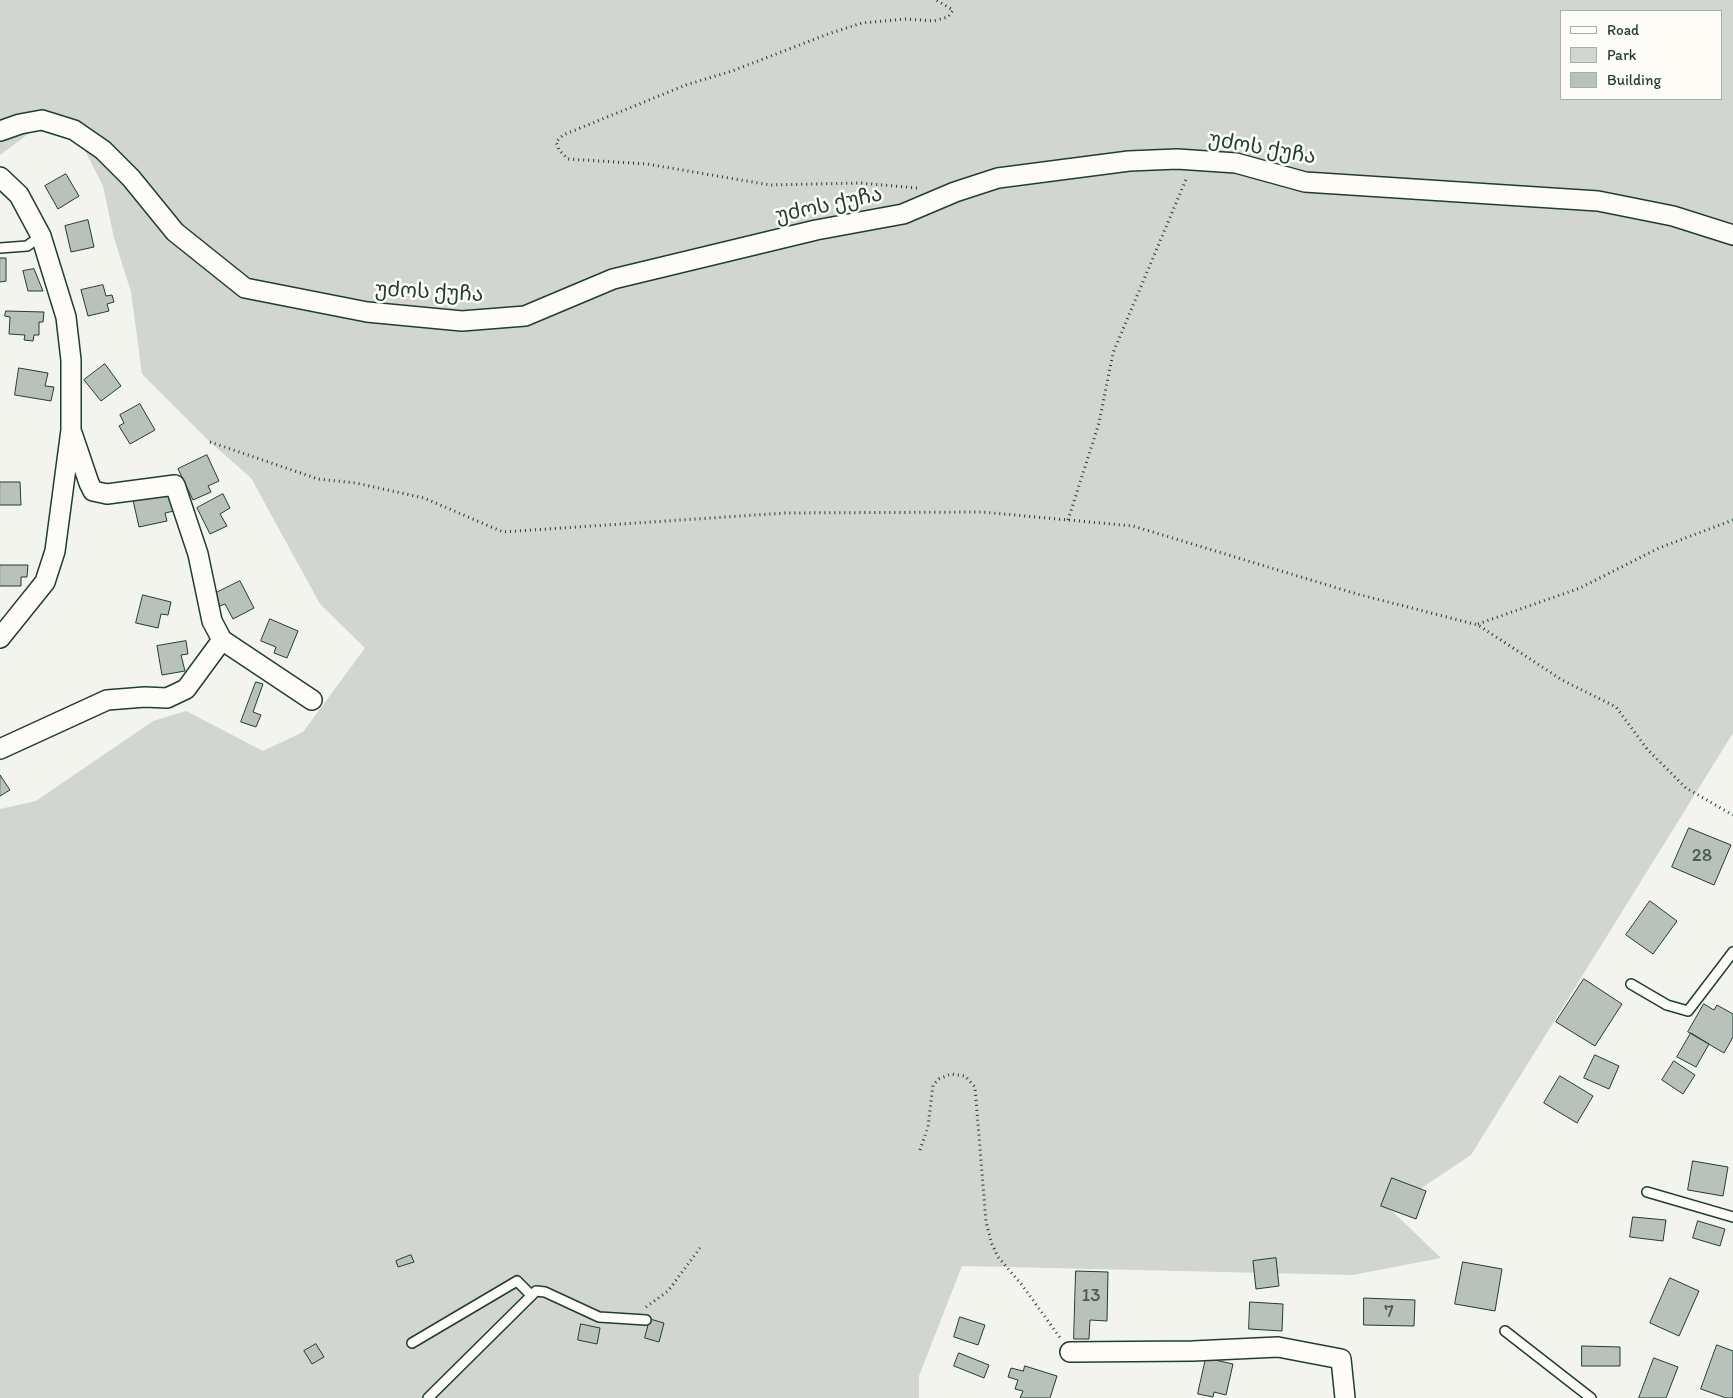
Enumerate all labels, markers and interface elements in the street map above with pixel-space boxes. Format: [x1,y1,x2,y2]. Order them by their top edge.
legend [1560,10,1723,100]
text: Road [1607,21,1639,39]
text: Park [1607,46,1637,64]
text: Building [1607,71,1661,89]
street label: უძოს ქუჩა [1206,127,1318,171]
street label: უძოს ქუჩა [773,182,885,230]
street label: უძოს ქუჩა [374,278,484,308]
house number: 28 [1692,845,1712,867]
house number: 13 [1081,1285,1101,1307]
house number: 7 [1384,1301,1394,1323]

